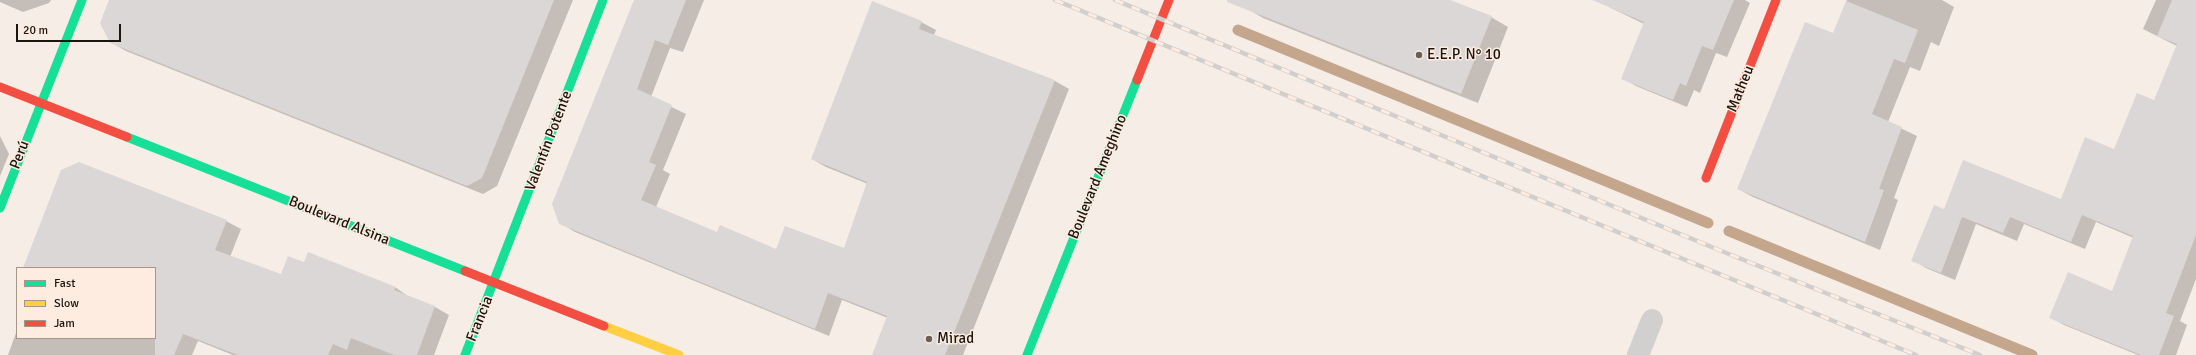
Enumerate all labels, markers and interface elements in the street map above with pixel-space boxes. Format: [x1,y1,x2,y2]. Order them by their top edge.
scale bar [18,16,123,42]
text: 20 m [23,23,48,38]
place label: E.E.P. N° 10 [1427,46,1501,64]
marker: E.E.P. N° 10 [1414,50,1424,60]
street label: Matheu [1724,63,1758,115]
street label: Valentín Potente [522,88,576,194]
street label: Boulevard Ameghino [1065,112,1131,242]
street label: Perú [6,138,34,172]
street label: Boulevard Alsina [286,193,392,249]
legend [16,267,156,339]
text: Fast [54,276,75,291]
street label: Francia [463,294,497,344]
text: Slow [54,296,79,311]
text: Jam [54,316,75,331]
place label: Mirad [937,330,974,348]
marker: Mirad [924,334,934,344]

